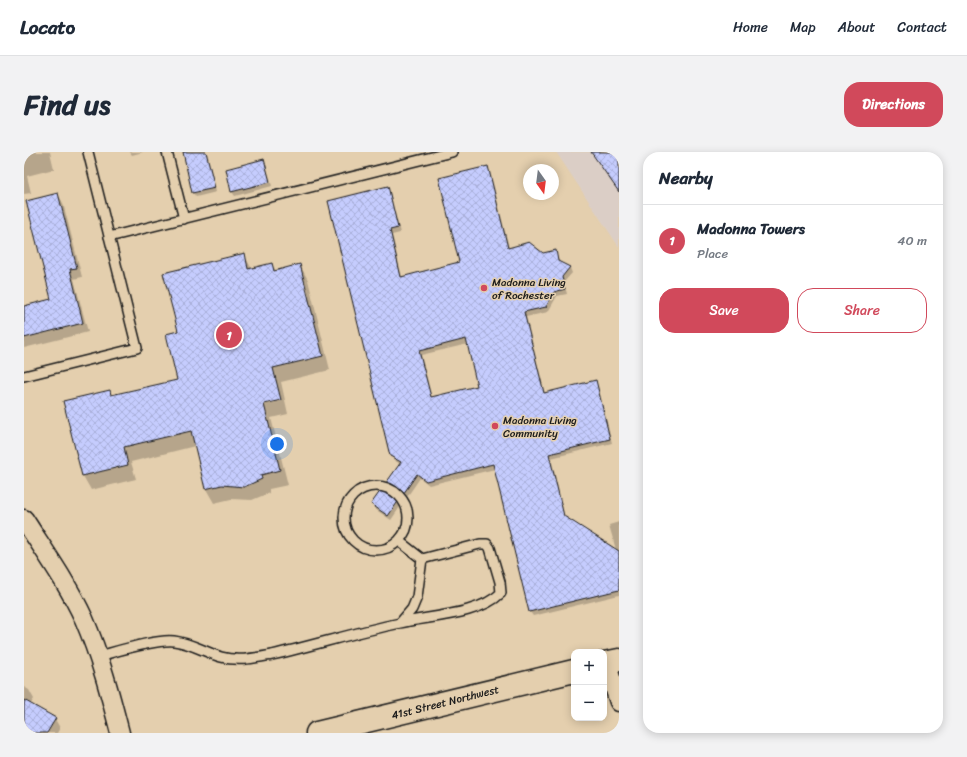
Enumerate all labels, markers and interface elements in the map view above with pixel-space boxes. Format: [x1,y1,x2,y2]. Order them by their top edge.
text: Locato [20,11,75,44]
text: Home [733,15,768,40]
text: Map [790,15,816,40]
text: About [838,15,875,40]
text: Contact [897,15,947,40]
text: Find us [24,80,111,129]
button: Directions [844,82,943,127]
text: Nearby [659,163,713,193]
north arrow [523,164,559,200]
text: Madonna Towers [697,216,805,242]
text: 1 [669,229,675,252]
text: 40 m [897,229,927,252]
text: Place [697,242,728,265]
place label: Madonna Living of Rochester [492,273,566,305]
marker: Madonna Living of Rochester [479,283,489,293]
button: Save [659,288,789,333]
button: Share [797,288,927,333]
pin: 1 [216,320,242,350]
place label: Madonna Living Community [503,411,577,443]
marker: Madonna Living Community [490,421,500,431]
your location [267,434,287,454]
map controls [571,649,607,721]
button: + [571,649,607,685]
street label: 41st Street Northwest [389,680,501,725]
button: − [571,685,607,721]

